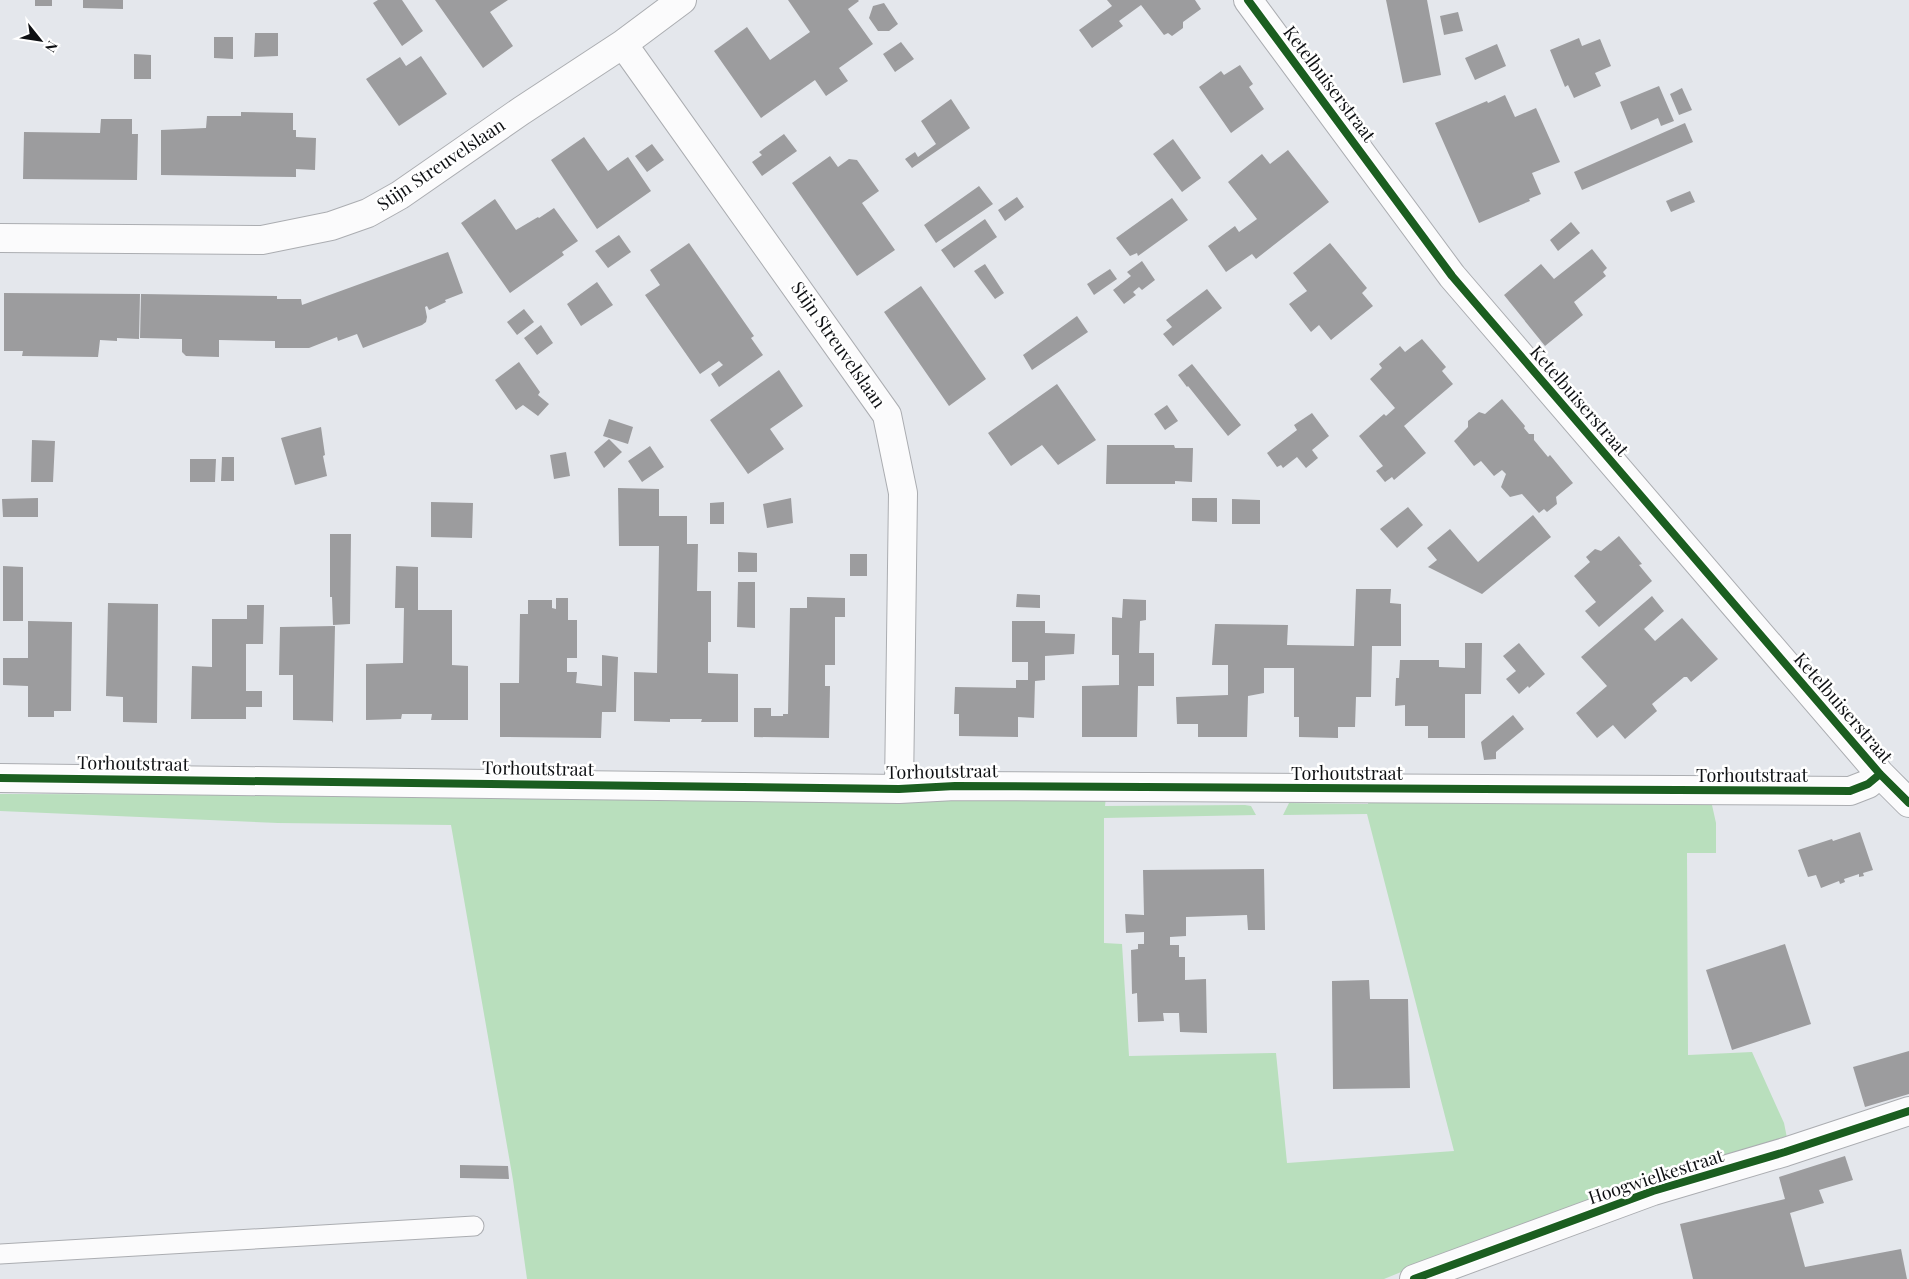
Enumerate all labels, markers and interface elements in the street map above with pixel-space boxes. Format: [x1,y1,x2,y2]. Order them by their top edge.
north arrow [15,15,65,65]
street label: Ketelbuiserstraat [1278,21,1382,147]
text: N [41,38,62,56]
street label: Stijn Streuvelslaan [372,112,509,216]
street label: Stijn Streuvelslaan [786,276,892,413]
street label: Ketelbuiserstraat [1525,340,1635,461]
street label: Ketelbuiserstraat [1789,647,1899,768]
street label: Torhoutstraat [77,750,190,776]
street label: Torhoutstraat [482,755,595,781]
street label: Torhoutstraat [886,758,999,784]
street label: Torhoutstraat [1291,761,1404,785]
street label: Torhoutstraat [1696,763,1809,787]
street label: Hoogwielkestraat [1585,1143,1727,1209]

